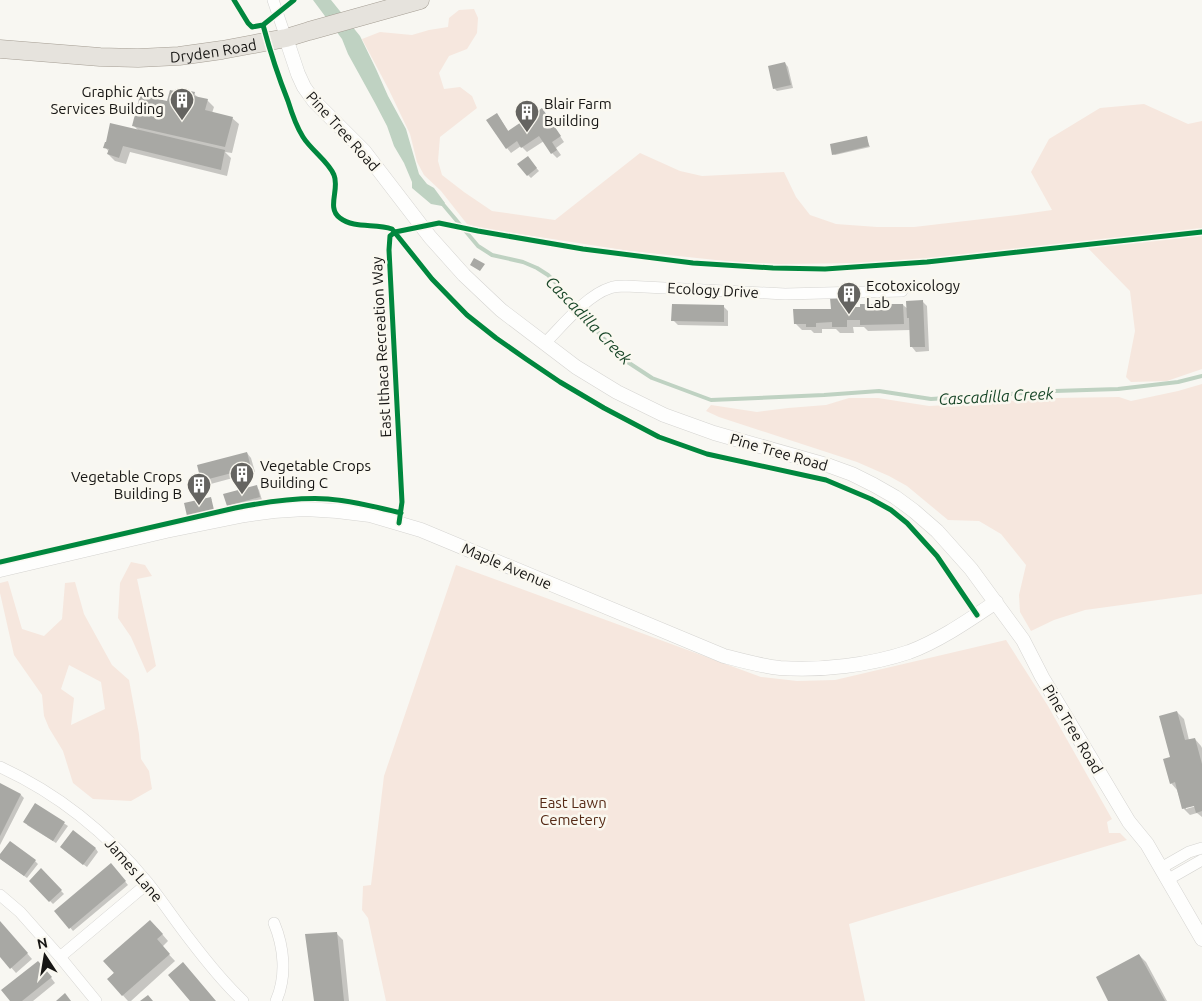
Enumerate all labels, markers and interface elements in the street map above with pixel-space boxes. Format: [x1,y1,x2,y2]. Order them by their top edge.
street label: Dryden Road [169,35,258,65]
place label: Graphic Arts Services Building [50,83,164,117]
building icon: Graphic Arts Services Building [169,87,195,121]
street label: Pine Tree Road [303,88,383,174]
place label: Blair Farm Building [544,95,612,129]
building icon: Blair Farm Building [514,99,540,133]
street label: East Ithaca Recreation Way [368,256,394,438]
water label: Cascadilla Creek [542,272,636,368]
place label: Ecotoxicology Lab [866,277,960,311]
street label: Ecology Drive [667,279,759,301]
building icon: Ecotoxicology Lab [836,281,862,315]
water label: Cascadilla Creek [938,384,1055,408]
street label: Pine Tree Road [728,430,830,474]
place label: Vegetable Crops Building C [260,457,371,491]
building icon: Vegetable Crops Building C [229,461,255,495]
place label: Vegetable Crops Building B [71,468,182,502]
building icon: Vegetable Crops Building B [186,472,212,506]
street label: Maple Avenue [460,539,554,593]
street label: Pine Tree Road [1040,681,1106,777]
park label: East Lawn Cemetery [539,794,607,828]
street label: James Lane [102,835,166,905]
north arrow [20,931,70,981]
text: N [36,934,49,952]

